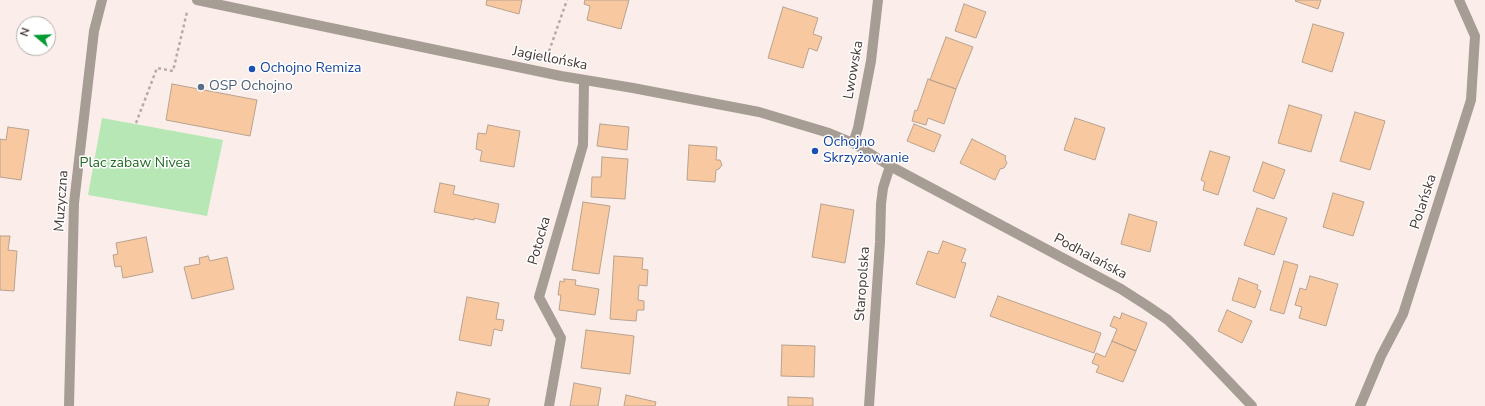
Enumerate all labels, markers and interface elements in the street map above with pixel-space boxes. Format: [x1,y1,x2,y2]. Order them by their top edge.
north arrow [16,16,56,56]
text: N [17,26,34,39]
street label: Lwowska [841,39,867,101]
street label: Jagiellońska [511,44,589,74]
place label: Ochojno Remiza [260,61,361,77]
marker: Ochojno Remiza [247,64,257,74]
place label: OSP Ochojno [209,79,293,95]
marker: OSP Ochojno [196,82,206,92]
place label: Ochojno Skrzyżowanie [823,135,909,168]
marker: Ochojno Skrzyżowanie [810,146,820,156]
park label: Plac zabaw Nivea [80,156,190,172]
street label: Muzyczna [51,170,73,232]
street label: Polańska [1407,172,1441,232]
street label: Potocka [525,215,555,267]
street label: Podhalańska [1051,231,1129,283]
street label: Staropolska [852,246,874,322]

